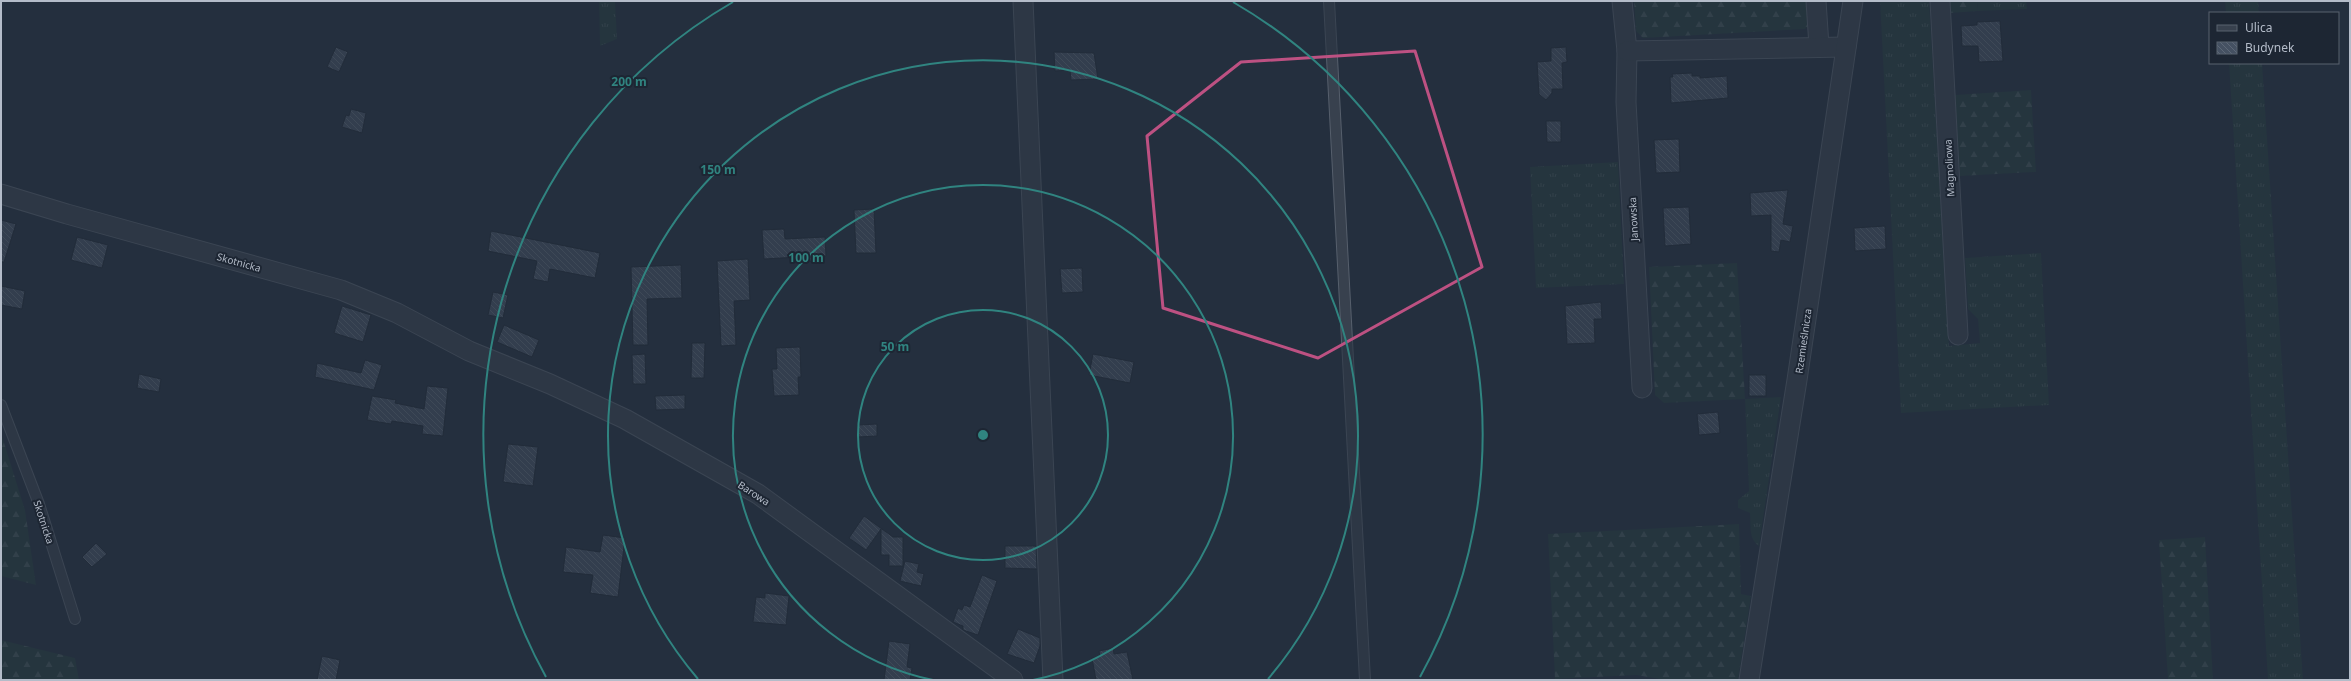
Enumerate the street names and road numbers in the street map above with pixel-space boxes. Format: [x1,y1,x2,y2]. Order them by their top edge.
street label: Magnoliowa [1941,139,1957,197]
street label: Janowska [1625,197,1641,242]
street label: Skotnicka [215,249,263,275]
street label: Rzemieślnicza [1792,308,1814,374]
street label: Barowa [735,477,773,509]
street label: Skotnicka [30,498,58,546]

